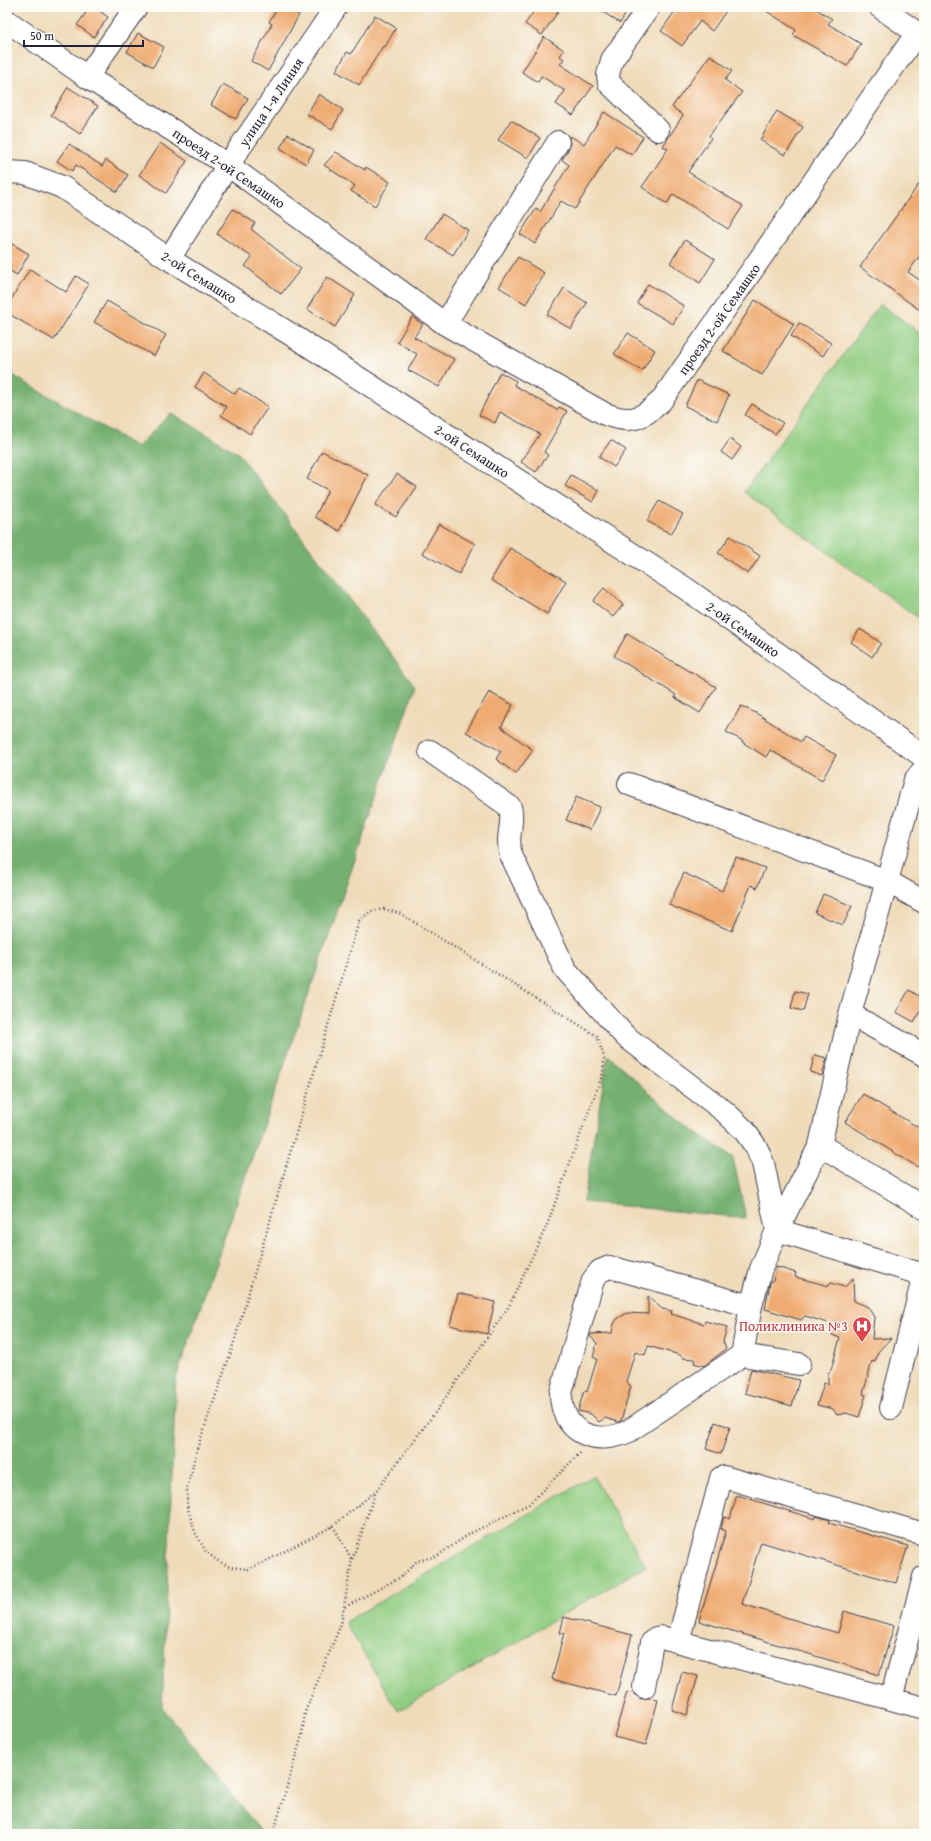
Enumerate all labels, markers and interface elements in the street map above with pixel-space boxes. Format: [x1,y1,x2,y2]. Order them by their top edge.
scale bar [24,22,143,48]
text: 50 m [30,27,54,44]
street label: улица 1-я Линия [233,54,308,151]
street label: проезд 2-ой Семашко [169,123,289,213]
street label: 2-ой Семашко [157,246,241,308]
street label: проезд 2-ой Семашко [673,259,765,379]
street label: 2-ой Семашко [430,419,514,483]
street label: 2-ой Семашко [702,596,784,662]
hospital icon: Поликлиника №3 [851,1315,873,1343]
place label: Поликлиника №3 [739,1316,848,1336]

